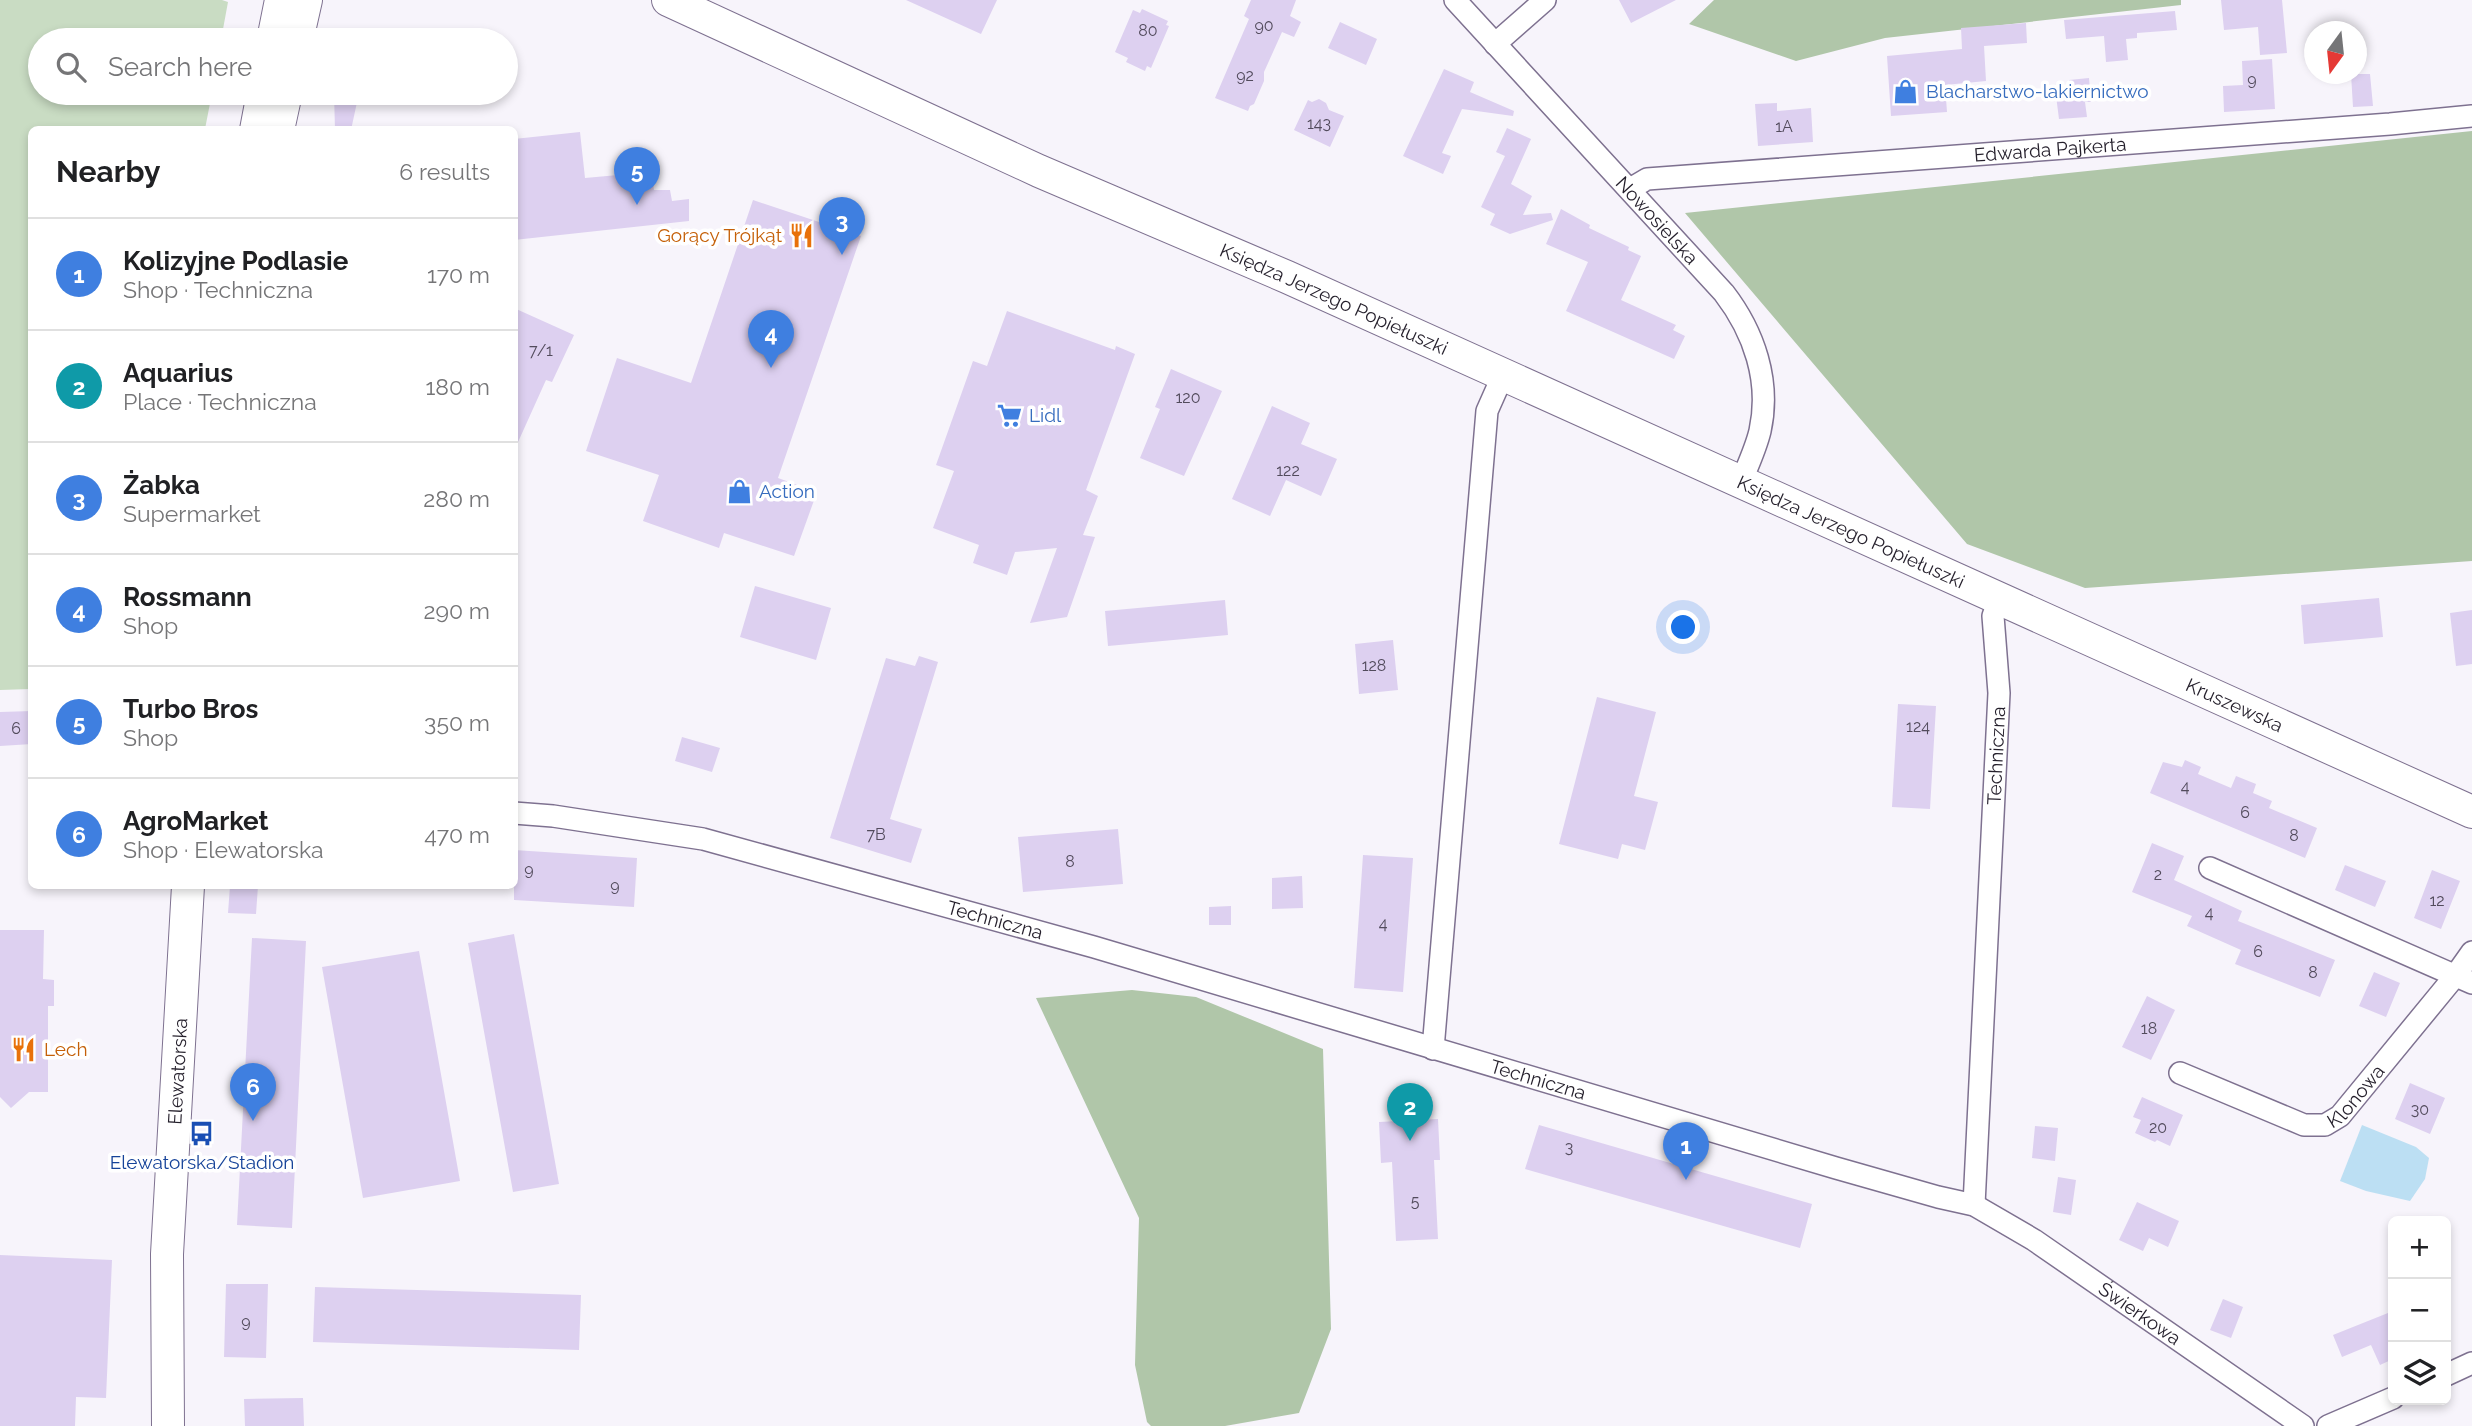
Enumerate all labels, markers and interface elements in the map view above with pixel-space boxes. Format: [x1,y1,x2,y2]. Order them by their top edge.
house number: 90 [1254,16,1274,35]
house number: 80 [1138,21,1158,40]
north arrow [2304,21,2367,84]
search box [28,28,518,105]
icon: search [52,48,90,86]
text: Search here [108,52,252,82]
house number: 92 [1236,66,1254,85]
house number: 9 [2247,70,2257,89]
shop icon: Blacharstwo-lakiernictwo [1892,77,1920,105]
place label: Blacharstwo-lakiernictwo [1926,80,2149,102]
house number: 143 [1307,114,1331,133]
house number: 1A [1775,117,1793,136]
street label: Edwarda Pajkerta [1973,133,2127,166]
pin: 5 [614,147,660,205]
text: Nearby [56,154,160,189]
text: 6 results [399,158,490,185]
street label: Nowosielska [1612,172,1703,269]
pin: 3 [819,197,865,255]
restaurant icon: Gorący Trójkąt [788,221,816,249]
place label: Gorący Trójkąt [657,224,783,246]
street label: Księdza Jerzego Popiełuszki [1217,239,1451,359]
text: Kolizyjne Podlasie [123,246,348,276]
text: 1 [73,261,85,288]
text: 170 m [427,261,490,288]
text: Shop · Techniczna [123,276,313,303]
pin: 4 [748,310,794,368]
house number: 7/1 [529,341,553,360]
text: Aquarius [123,358,233,388]
text: 2 [73,373,85,400]
text: 180 m [425,373,490,400]
text: Place · Techniczna [123,388,317,415]
house number: 120 [1176,388,1200,407]
supermarket icon: Lidl [995,401,1023,429]
place label: Lidl [1029,404,1062,426]
house number: 122 [1276,461,1300,480]
text: Żabka [123,470,200,500]
street label: Księdza Jerzego Popiełuszki [1734,471,1968,593]
shop icon: Action [725,477,753,505]
place label: Action [759,480,815,502]
text: 3 [73,485,85,512]
text: 280 m [423,485,490,512]
text: Supermarket [123,500,261,527]
text: Rossmann [123,582,252,612]
text: 4 [72,597,86,624]
text: 290 m [423,597,490,624]
your location [1666,610,1700,644]
text: Shop [123,612,178,639]
house number: 128 [1362,656,1386,675]
street label: Kruszewska [2183,673,2287,736]
text: Turbo Bros [123,694,258,724]
street label: Techniczna [1983,706,2009,805]
text: 5 [73,709,85,736]
text: 350 m [424,709,490,736]
house number: 124 [1906,717,1930,736]
house number: 6 [11,719,21,738]
text: Shop [123,724,178,751]
house number: 4 [2181,777,2190,796]
house number: 6 [2240,803,2250,822]
text: AgroMarket [123,806,269,836]
text: 6 [72,821,86,848]
text: 470 m [424,821,490,848]
house number: 7B [866,825,886,844]
house number: 8 [2289,826,2299,845]
text: Shop · Elewatorska [123,836,324,863]
house number: 8 [1065,852,1075,871]
house number: 9 [524,860,534,879]
house number: 2 [2154,865,2162,884]
house number: 9 [610,876,620,895]
house number: 12 [2429,891,2445,910]
street label: Techniczna [945,896,1046,943]
house number: 4 [2205,903,2214,922]
house number: 4 [1379,914,1388,933]
house number: 6 [2253,942,2263,961]
house number: 8 [2308,963,2318,982]
street label: Elewatorska [163,1017,191,1125]
house number: 18 [2141,1019,2157,1038]
restaurant icon: Lech [10,1035,38,1063]
place label: Lech [44,1038,88,1060]
street label: Techniczna [1488,1055,1589,1104]
street label: Klonowa [2323,1060,2389,1132]
pin: 6 [230,1063,276,1121]
pin: 2 [1387,1083,1433,1141]
house number: 30 [2411,1100,2429,1119]
house number: 20 [2149,1118,2167,1137]
bus stop icon: Elewatorska/Stadion [188,1120,216,1148]
pin: 1 [1663,1122,1709,1180]
house number: 3 [1565,1138,1573,1157]
place label: Elewatorska/Stadion [110,1151,294,1173]
house number: 5 [1411,1192,1420,1211]
map controls [2388,1216,2451,1405]
button: + [2388,1216,2451,1279]
street label: Świerkowa [2095,1277,2185,1349]
button: − [2388,1279,2451,1342]
house number: 9 [241,1312,251,1331]
button: layers [2388,1342,2451,1405]

